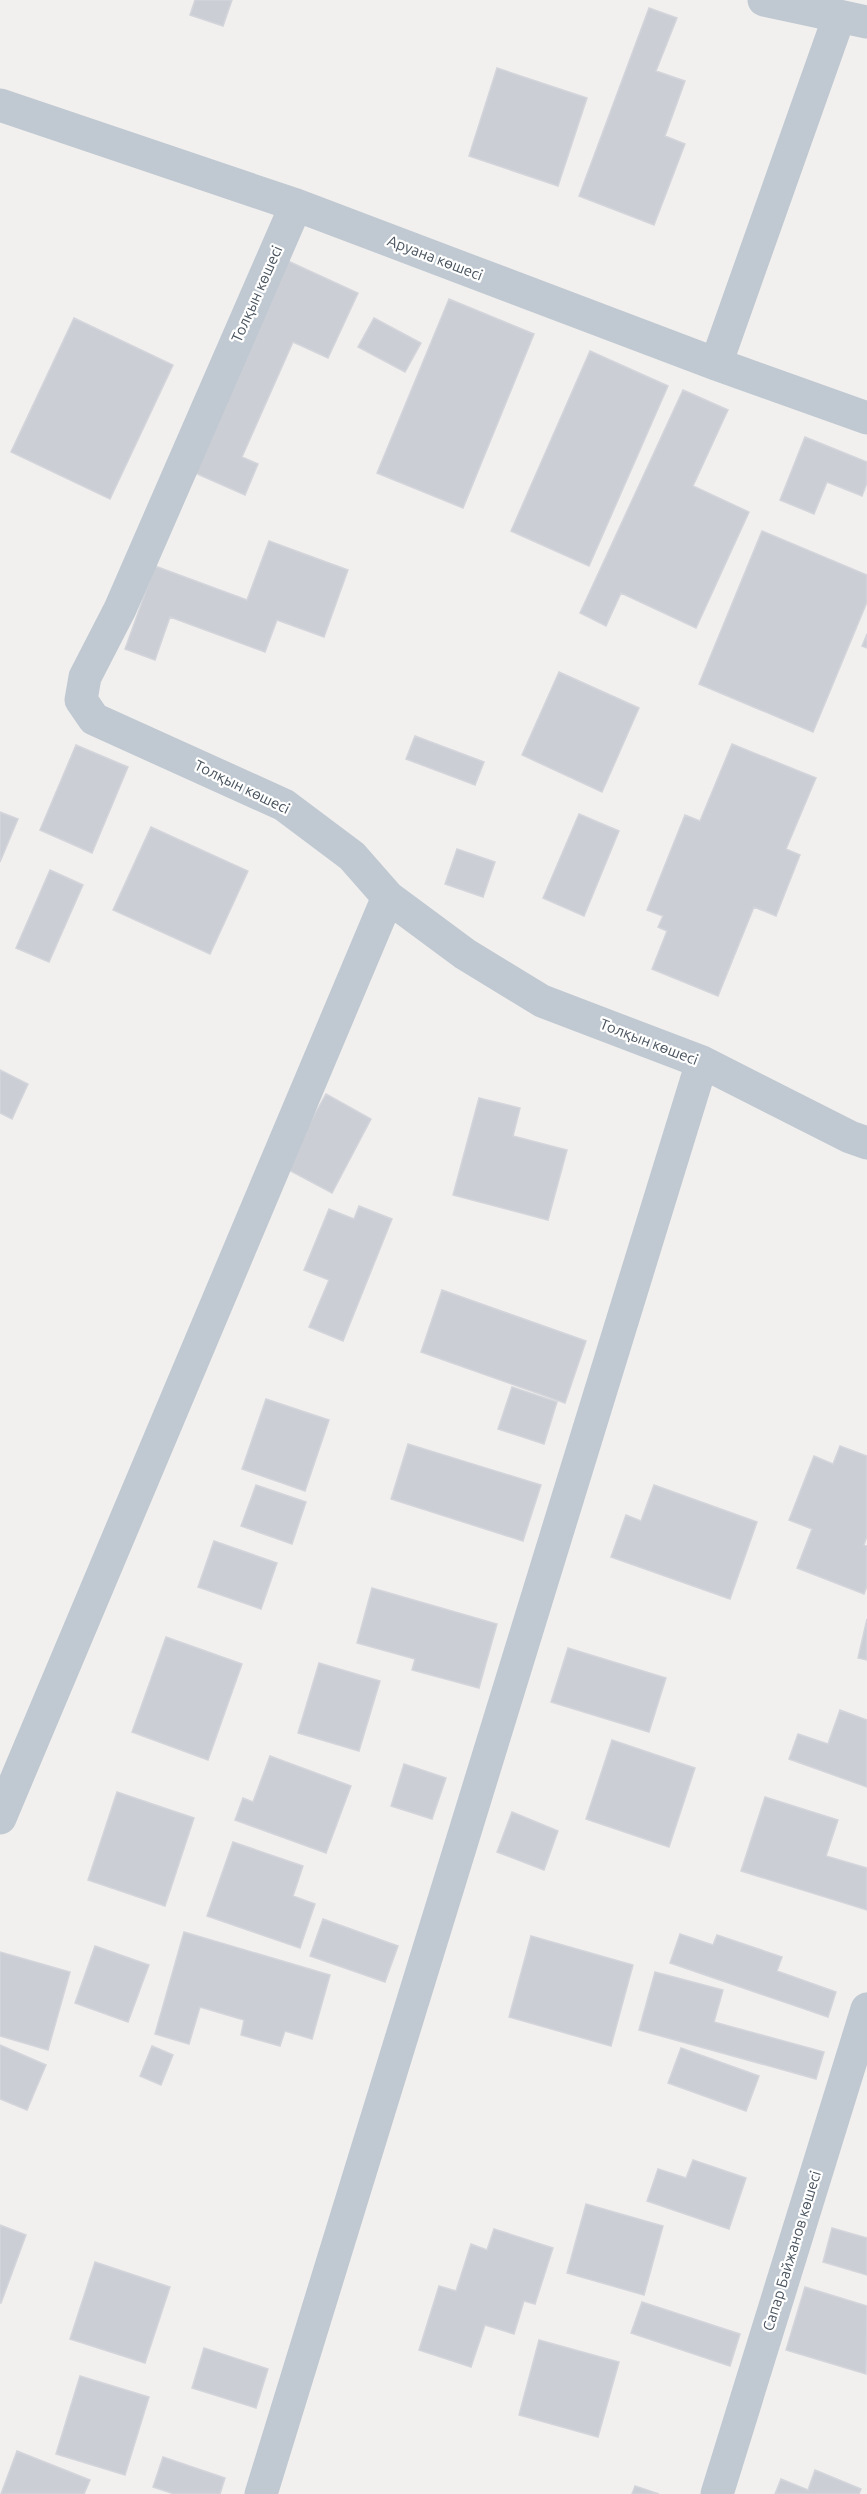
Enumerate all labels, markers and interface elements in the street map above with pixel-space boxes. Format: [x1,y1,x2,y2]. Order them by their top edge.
street label: Аруана көшесі [385,232,485,284]
street label: Толқын көшесі [228,243,285,345]
street label: Толқын көшесі [192,756,293,817]
street label: Толқын көшесі [598,1015,701,1068]
street label: Сапар Байжанов көшесі [759,2169,824,2333]

